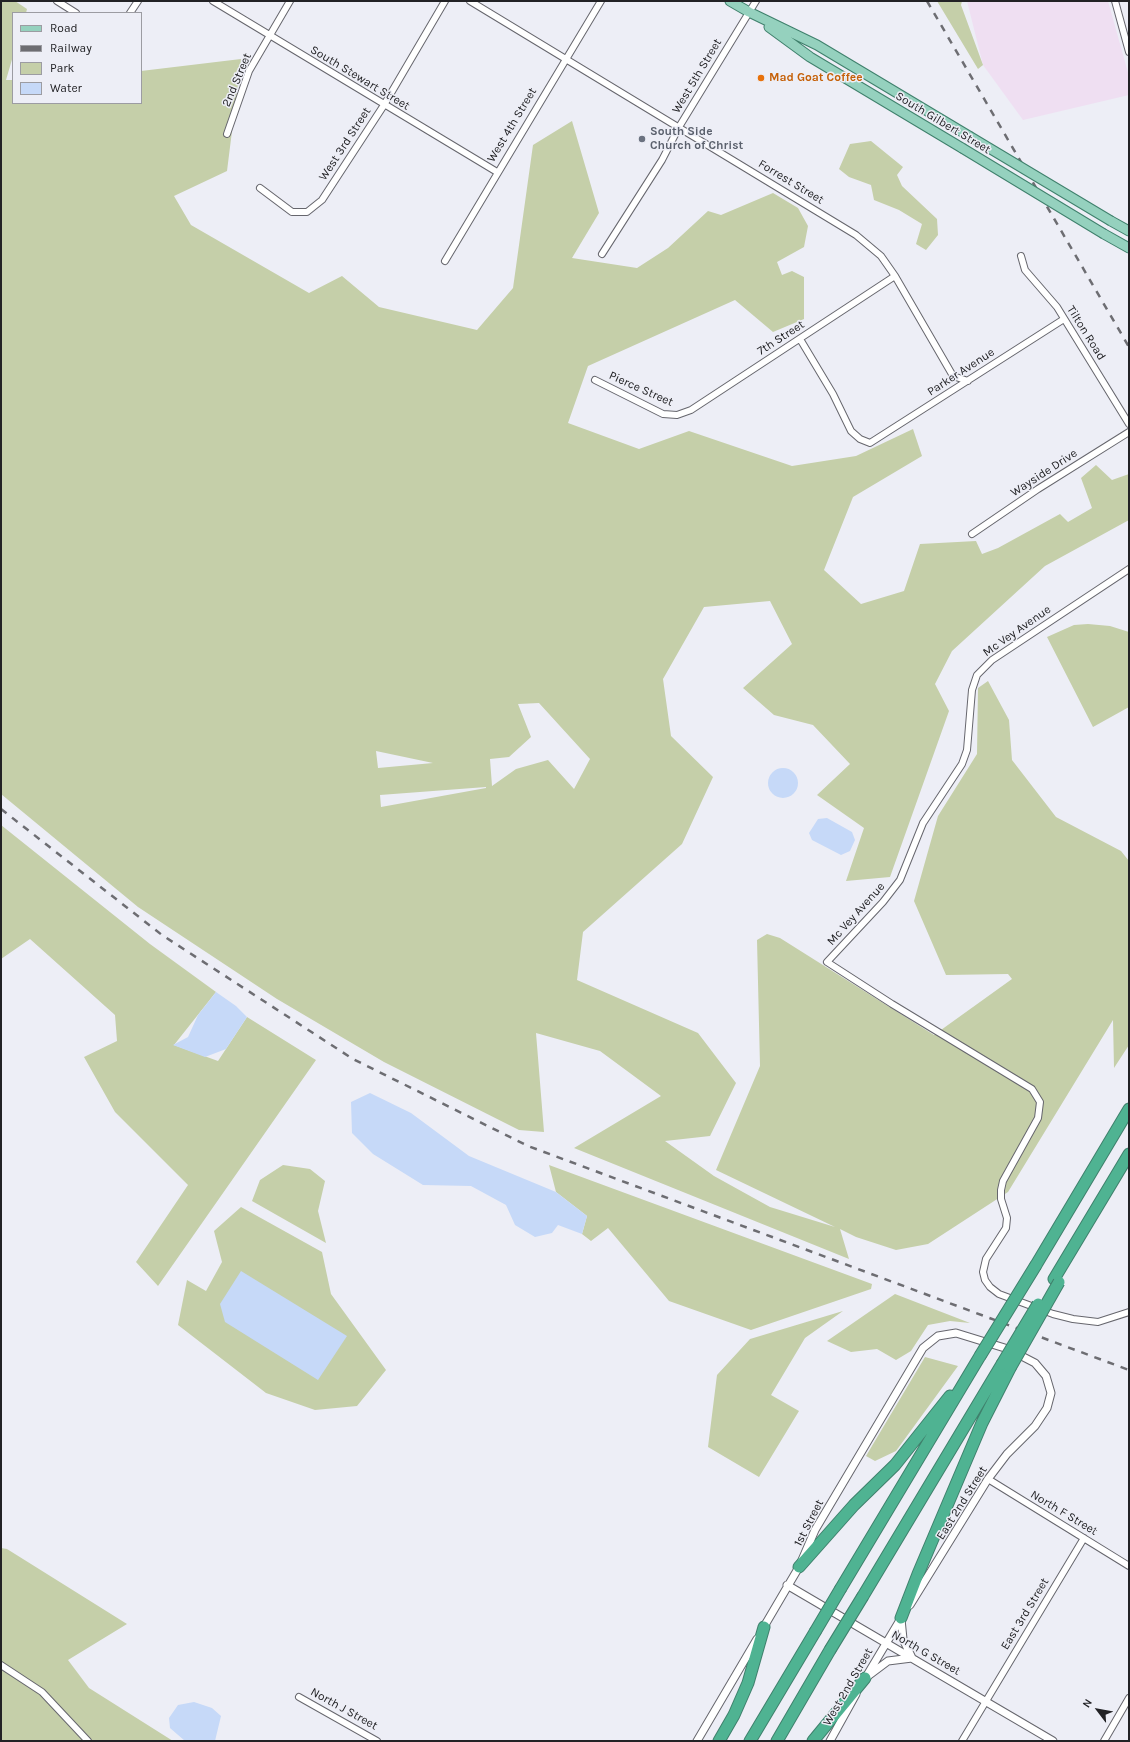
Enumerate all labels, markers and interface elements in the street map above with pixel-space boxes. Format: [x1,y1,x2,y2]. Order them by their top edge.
legend [12,12,142,104]
text: Road [50,21,78,35]
street label: West 5th Street [669,36,725,116]
text: Railway [50,41,92,55]
street label: South Stewart Street [308,43,412,113]
street label: 2nd Street [219,51,255,109]
text: Park [50,61,74,75]
place label: Mad Goat Coffee [769,71,863,85]
marker: Mad Goat Coffee [756,73,766,83]
text: Water [50,81,82,95]
street label: West 4th Street [484,85,540,165]
street label: South Gilbert Street [893,89,993,157]
street label: West 3rd Street [316,105,374,183]
place label: South Side Church of Christ [650,125,743,153]
marker: South Side Church of Christ [637,134,647,144]
street label: Forrest Street [756,157,826,207]
street label: Tilton Road [1064,303,1108,363]
street label: 7th Street [755,317,807,359]
street label: Parker Avenue [925,345,997,399]
street label: Pierce Street [607,368,675,410]
street label: Wayside Drive [1008,446,1080,500]
street label: Mc Vey Avenue [980,602,1054,660]
street label: Mc Vey Avenue [824,880,888,948]
street label: East 2nd Street [934,1464,990,1542]
street label: North F Street [1028,1487,1100,1539]
street label: 1st Street [791,1497,827,1549]
street label: East 3rd Street [998,1575,1052,1653]
street label: North G Street [889,1627,963,1679]
street label: West 2nd Street [820,1646,876,1728]
street label: North J Street [308,1685,380,1733]
north arrow [1078,1690,1118,1730]
text: N [1080,1697,1095,1710]

